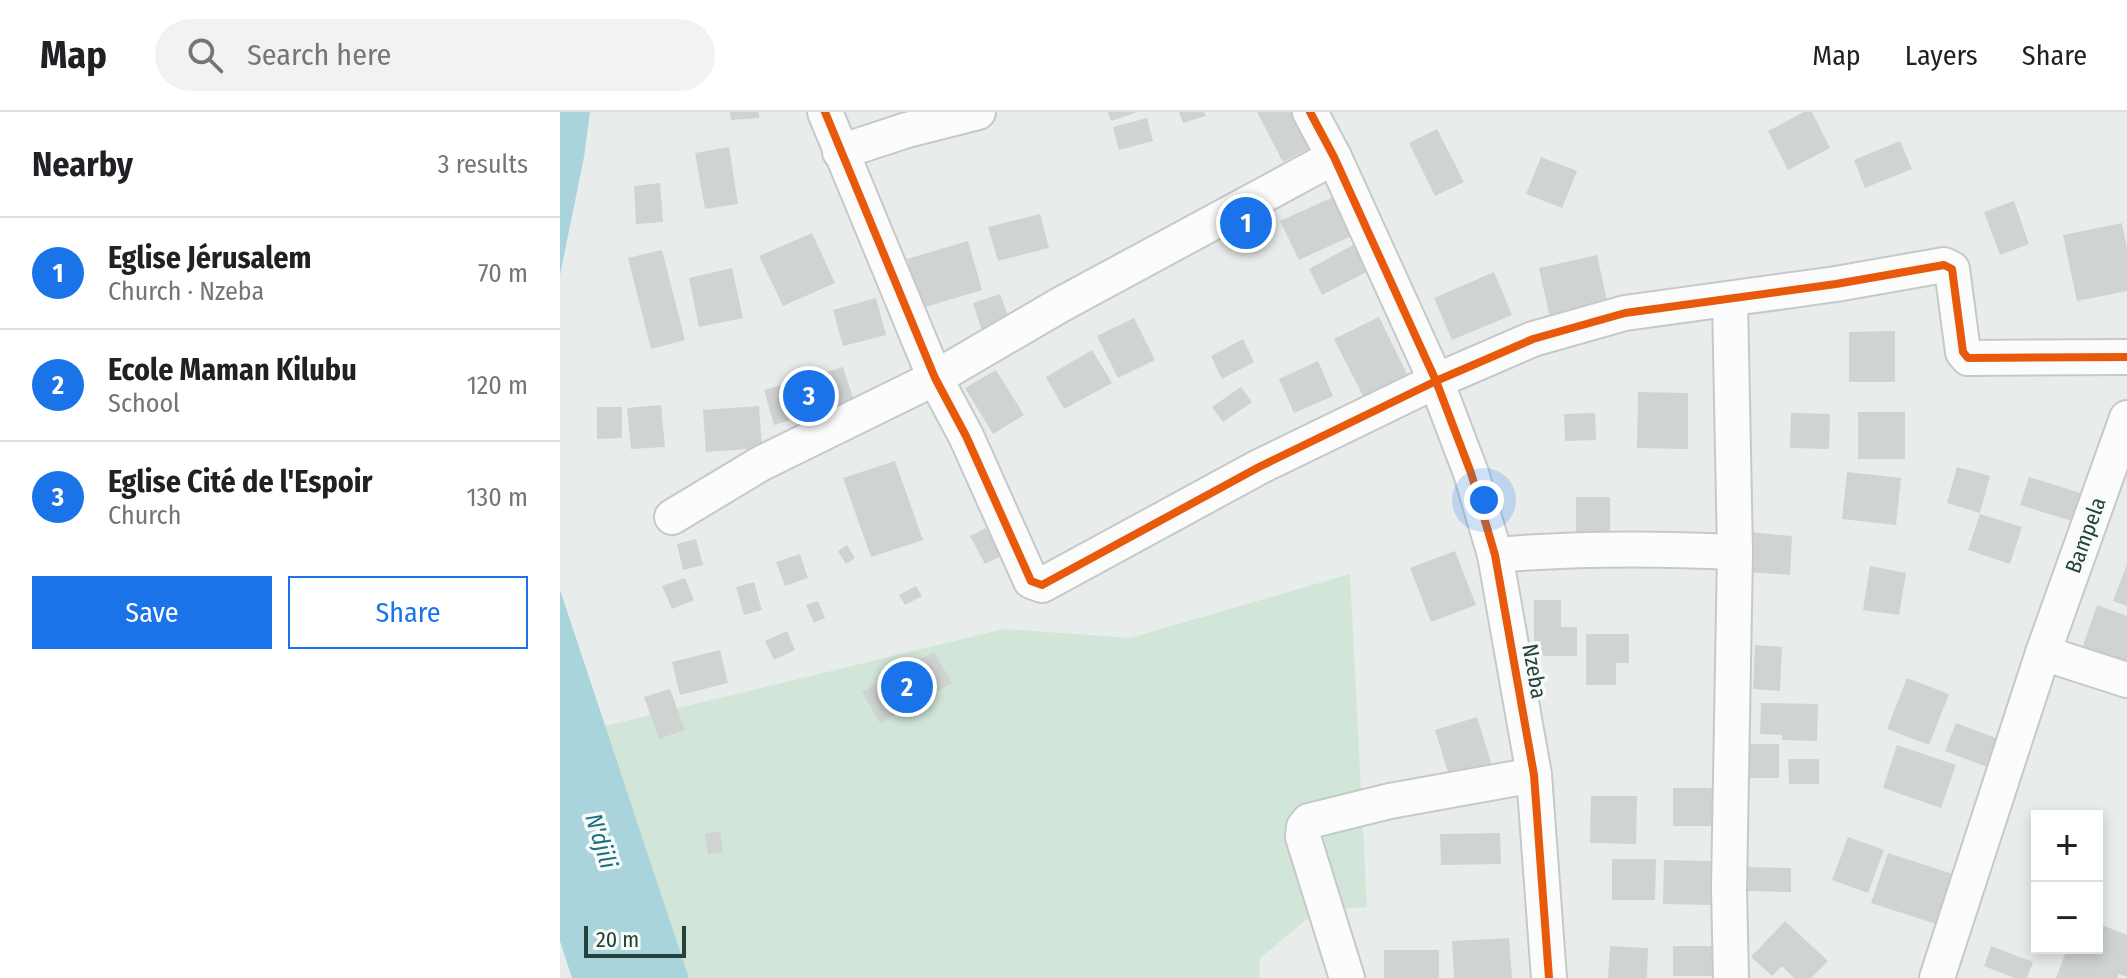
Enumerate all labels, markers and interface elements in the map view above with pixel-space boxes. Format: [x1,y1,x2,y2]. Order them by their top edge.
search box [155,19,715,91]
text: Map [40,32,107,78]
icon: search [183,33,227,77]
text: Search here [247,37,391,73]
text: Map [1812,39,1861,72]
text: Layers [1905,39,1978,72]
text: Share [2022,39,2087,72]
text: Nearby [32,144,133,185]
text: 3 results [438,149,528,180]
pin: 1 [1220,193,1272,253]
text: Eglise Jérusalem [108,240,311,276]
text: 1 [53,258,64,289]
text: 70 m [478,258,528,289]
text: Church · Nzeba [108,276,264,307]
text: Ecole Maman Kilubu [108,352,357,388]
pin: 3 [783,366,835,426]
text: 2 [52,370,64,401]
text: 120 m [467,370,528,401]
text: School [108,388,180,419]
text: Eglise Cité de l'Espoir [108,464,373,500]
your location [1464,480,1504,520]
text: 3 [52,482,64,513]
text: 130 m [466,482,528,513]
street label: Bampela [2059,494,2112,577]
text: Church [108,500,181,531]
button: Save [32,576,272,649]
button: Share [288,576,528,649]
street label: Nzeba [1516,642,1553,701]
pin: 2 [881,657,933,717]
water label: N'djili [579,810,623,872]
map controls [2031,810,2103,954]
button: + [2031,810,2103,882]
button: − [2031,882,2103,954]
scale bar [584,922,686,958]
text: 20 m [596,926,639,953]

